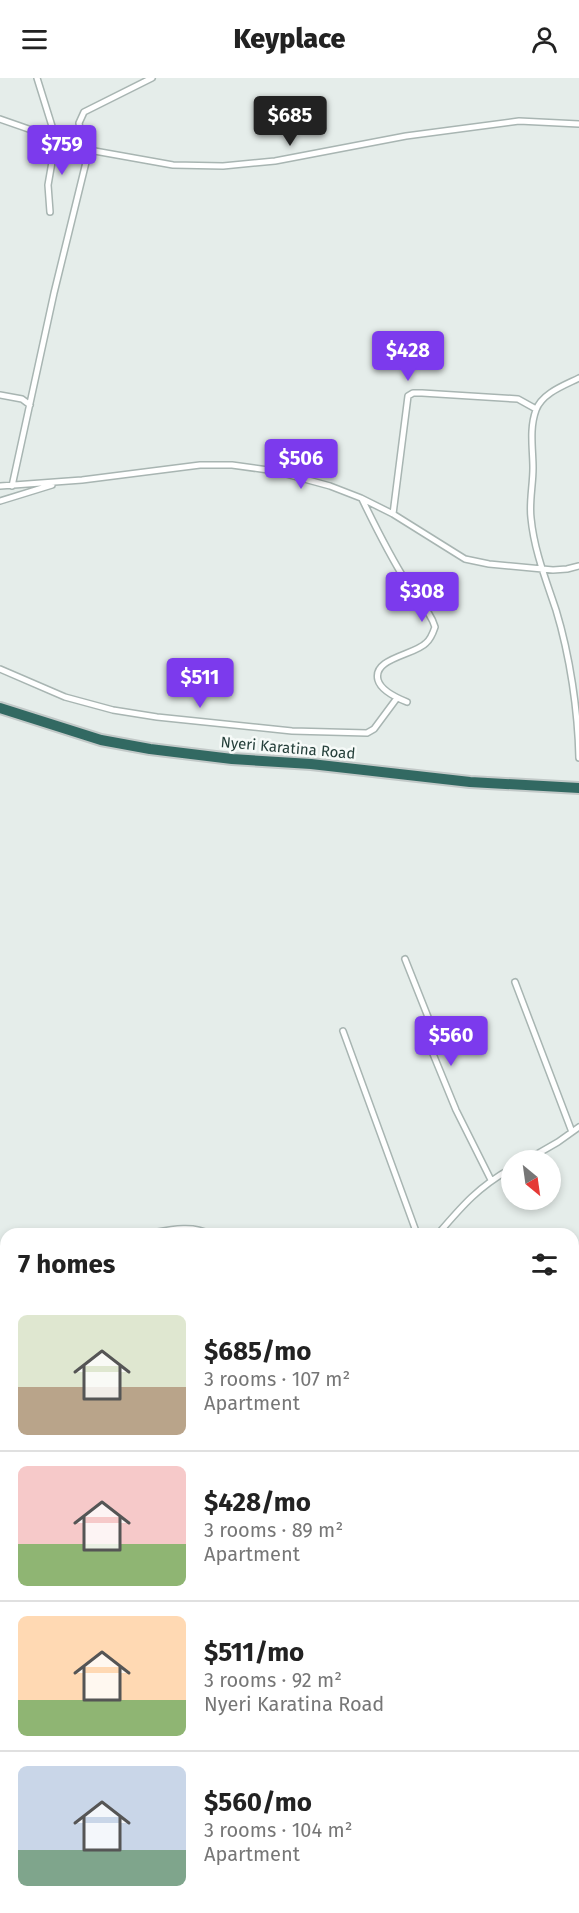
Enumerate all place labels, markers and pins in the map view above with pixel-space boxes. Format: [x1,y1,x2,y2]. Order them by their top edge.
pin: $685 [254,96,326,147]
pin: $759 [26,125,98,176]
pin: $428 [372,331,444,382]
pin: $506 [265,439,337,490]
pin: $308 [386,572,458,623]
pin: $511 [164,658,236,709]
pin: $560 [415,1016,487,1067]

